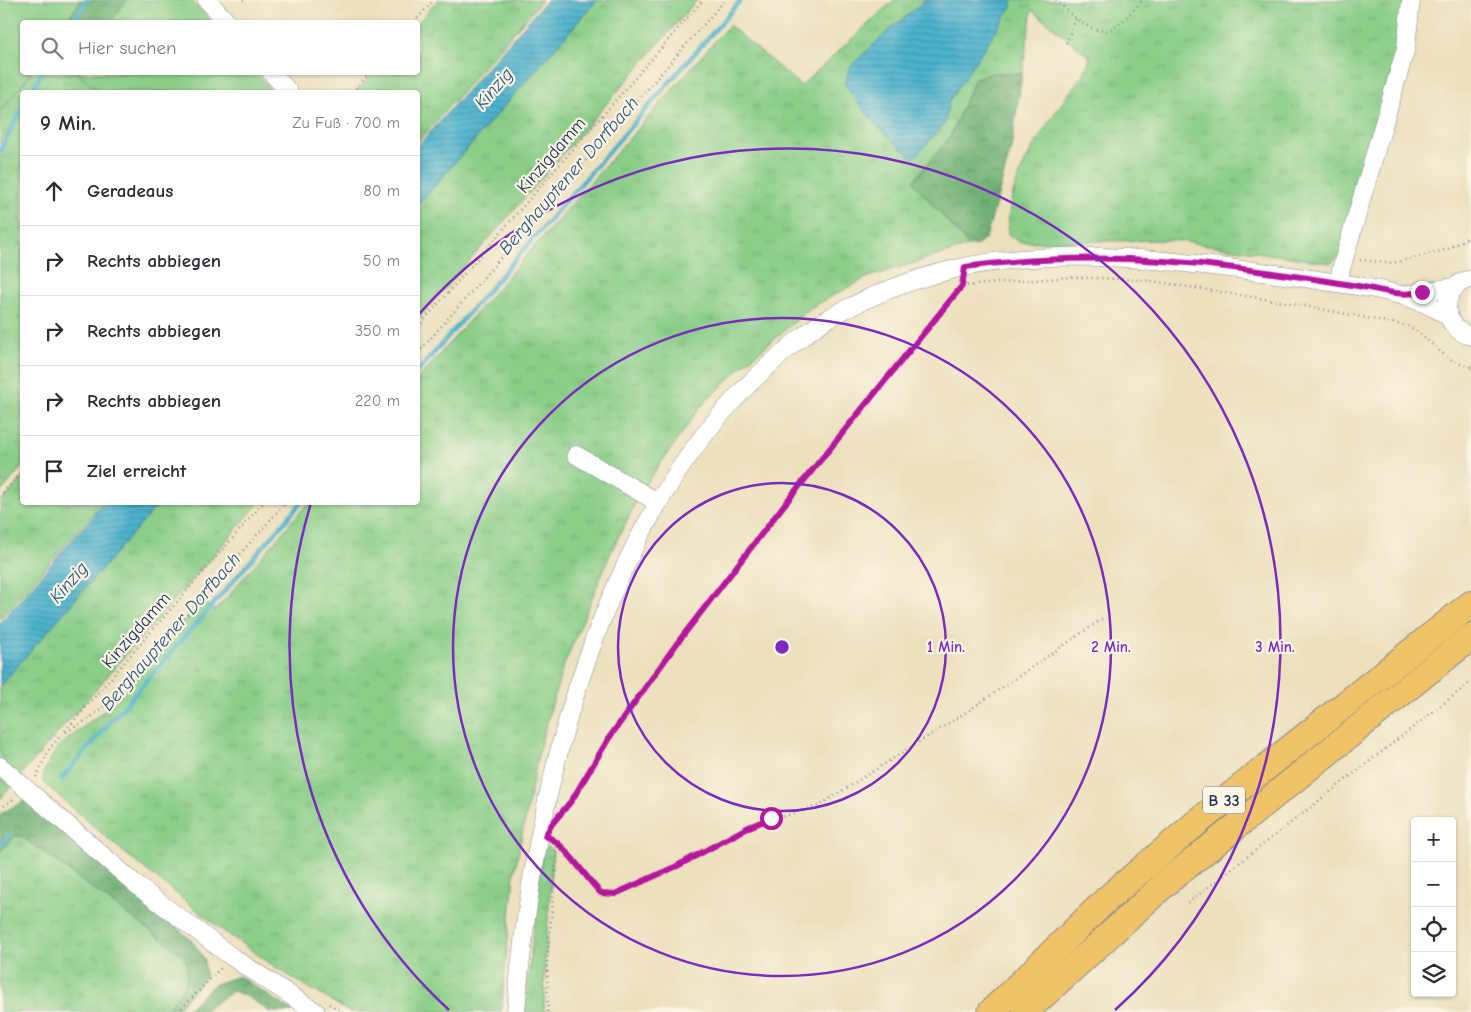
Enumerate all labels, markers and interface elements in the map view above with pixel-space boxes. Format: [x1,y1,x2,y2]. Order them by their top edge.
search box [20,20,420,75]
icon: search [38,34,66,62]
text: Hier suchen [78,37,176,59]
water label: Kinzig [470,63,518,114]
water label: Berghauptener Dorfbach [494,92,643,259]
text: 9 Min. [40,111,96,135]
street label: Kinzigdamm [513,113,590,198]
text: Zu Fuß · 700 m [292,114,400,132]
icon: ahead [40,177,68,205]
text: Geradeaus [87,180,173,202]
text: 80 m [363,182,400,200]
icon: right [40,247,68,275]
text: Rechts abbiegen [87,250,221,272]
text: 50 m [363,252,400,270]
route end [1411,281,1434,304]
icon: right [40,317,68,345]
text: Rechts abbiegen [87,320,221,342]
text: 350 m [355,322,400,340]
icon: right [40,387,68,415]
text: Rechts abbiegen [87,390,221,412]
text: 220 m [355,392,400,410]
icon: arrive [40,457,68,485]
text: Ziel erreicht [87,460,186,482]
water label: Berghauptener Dorfbach [96,548,245,715]
water label: Kinzig [45,557,93,608]
street label: Kinzigdamm [98,588,175,673]
centre of rings [773,638,791,656]
text: 1 Min. [927,638,965,656]
text: 2 Min. [1091,638,1131,656]
text: 3 Min. [1255,638,1295,656]
road number: B 33 [1203,786,1245,814]
route start [760,807,783,830]
map controls [1411,817,1456,997]
button: + [1411,817,1456,862]
button: − [1411,862,1456,907]
button: locate [1411,907,1456,952]
button: layers [1411,952,1456,997]

